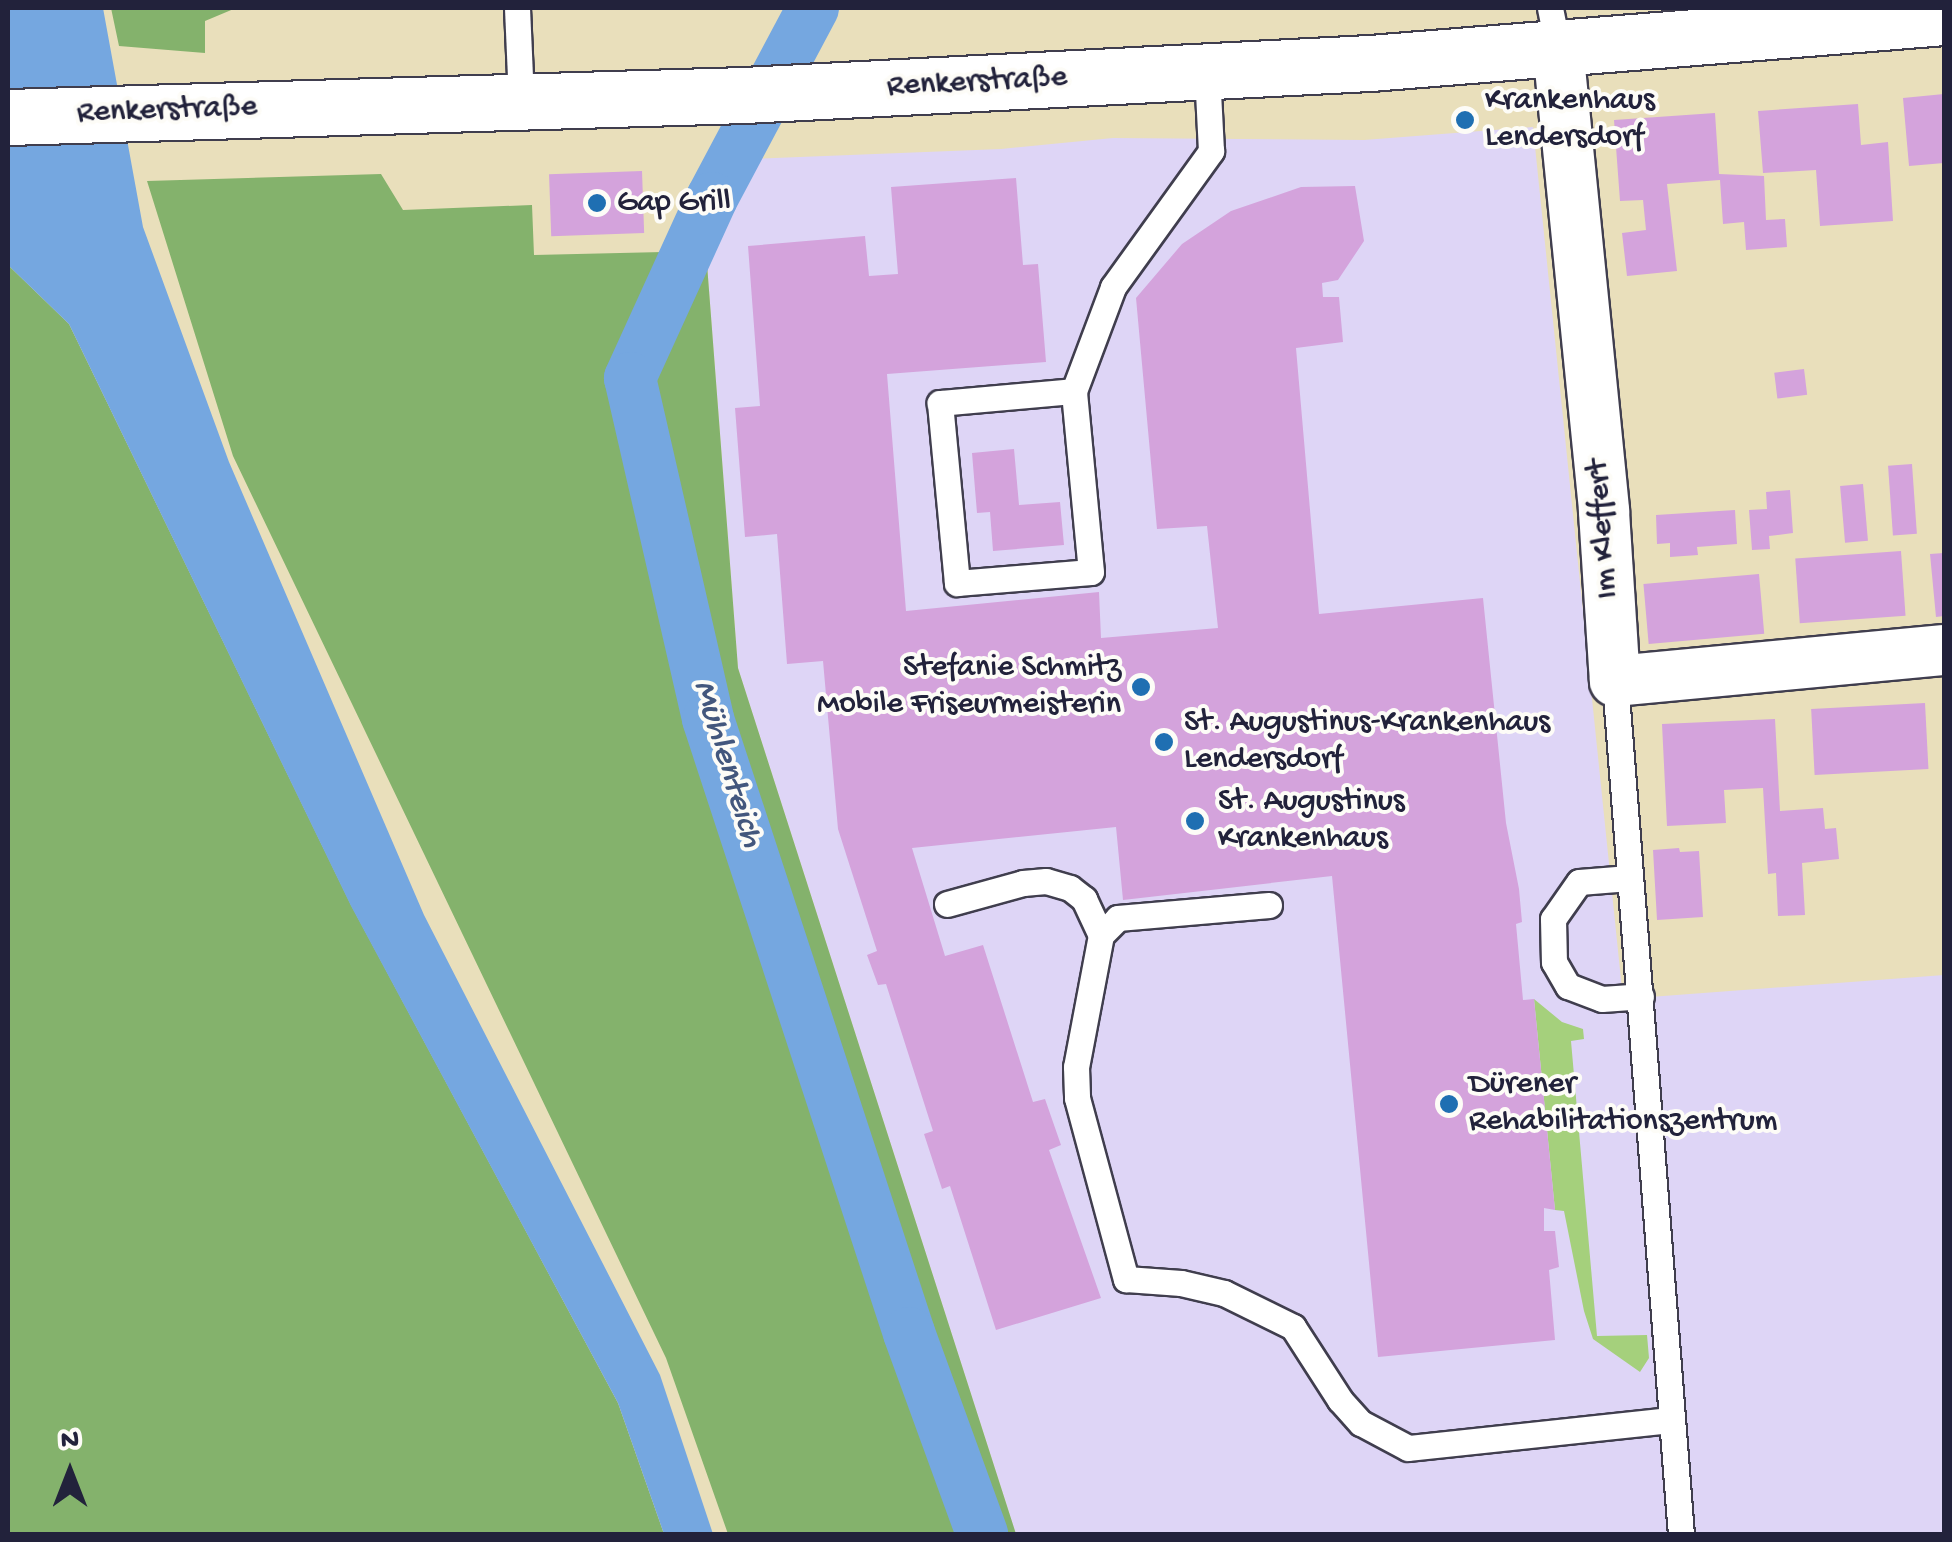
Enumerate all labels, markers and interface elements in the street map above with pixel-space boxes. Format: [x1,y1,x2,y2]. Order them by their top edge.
street label: Renkerstraße [886,59,1068,107]
place label: Krankenhaus Lendersdorf [1485,83,1655,158]
street label: Renkerstraße [76,89,258,133]
marker: Krankenhaus Lendersdorf [1454,109,1476,131]
place label: Gap Grill [617,184,731,222]
marker: Gap Grill [586,192,608,214]
street label: Im Kleffert [1580,458,1628,600]
place label: Stefanie Schmitz Mobile Friseurmeisterin [817,650,1121,725]
water label: Mühlenteich [681,675,771,853]
marker: Stefanie Schmitz Mobile Friseurmeisterin [1130,676,1152,698]
place label: St. Augustinus-Krankenhaus Lendersdorf [1184,705,1550,780]
marker: St. Augustinus-Krankenhaus Lendersdorf [1153,731,1175,753]
place label: St. Augustinus Krankenhaus [1218,784,1404,859]
marker: St. Augustinus Krankenhaus [1182,808,1208,834]
place label: Dürener Rehabilitationszentrum [1469,1067,1777,1142]
marker: Dürener Rehabilitationszentrum [1438,1093,1460,1115]
north arrow [20,1422,120,1522]
text: N [61,1425,79,1458]

